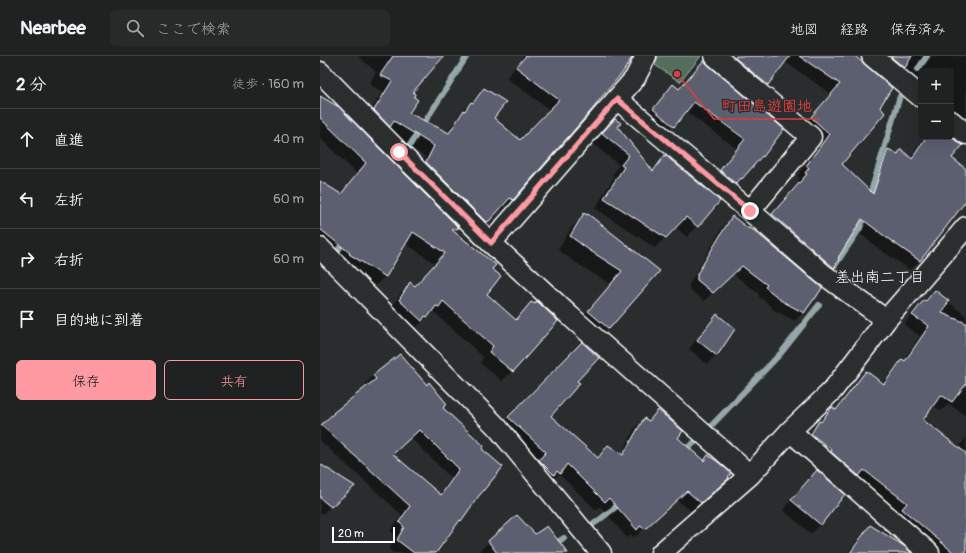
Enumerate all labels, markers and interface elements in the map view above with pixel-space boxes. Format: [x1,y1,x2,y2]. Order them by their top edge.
search box [110,10,390,46]
text: Nearbee [20,16,86,40]
icon: search [124,17,146,39]
text: ここで検索 [156,20,231,39]
text: 地図 [790,21,818,38]
text: 経路 [840,21,868,38]
text: 保存済み [890,21,946,38]
map controls [918,68,954,140]
button: + [918,68,954,104]
text: 2 分 [16,74,46,95]
text: 徒歩 · 160 m [232,76,304,92]
callout: 町田島遊園地 [714,92,820,119]
text: 町田島遊園地 [722,97,812,116]
button: − [918,104,954,140]
icon: ahead [16,128,38,150]
text: 直進 [54,131,84,150]
text: 40 m [273,131,304,147]
route start [390,143,408,161]
icon: left [16,188,38,210]
text: 左折 [54,191,84,210]
text: 60 m [273,191,304,207]
route end [741,202,759,220]
icon: right [16,248,38,270]
text: 右折 [54,251,84,270]
text: 60 m [273,251,304,267]
district label: 差出南二丁目 [835,268,925,287]
icon: arrive [16,308,38,330]
text: 目的地に到着 [54,311,144,330]
button: 保存 [16,360,156,400]
button: 共有 [164,360,304,400]
scale bar [332,525,395,544]
text: 20 m [338,527,364,540]

